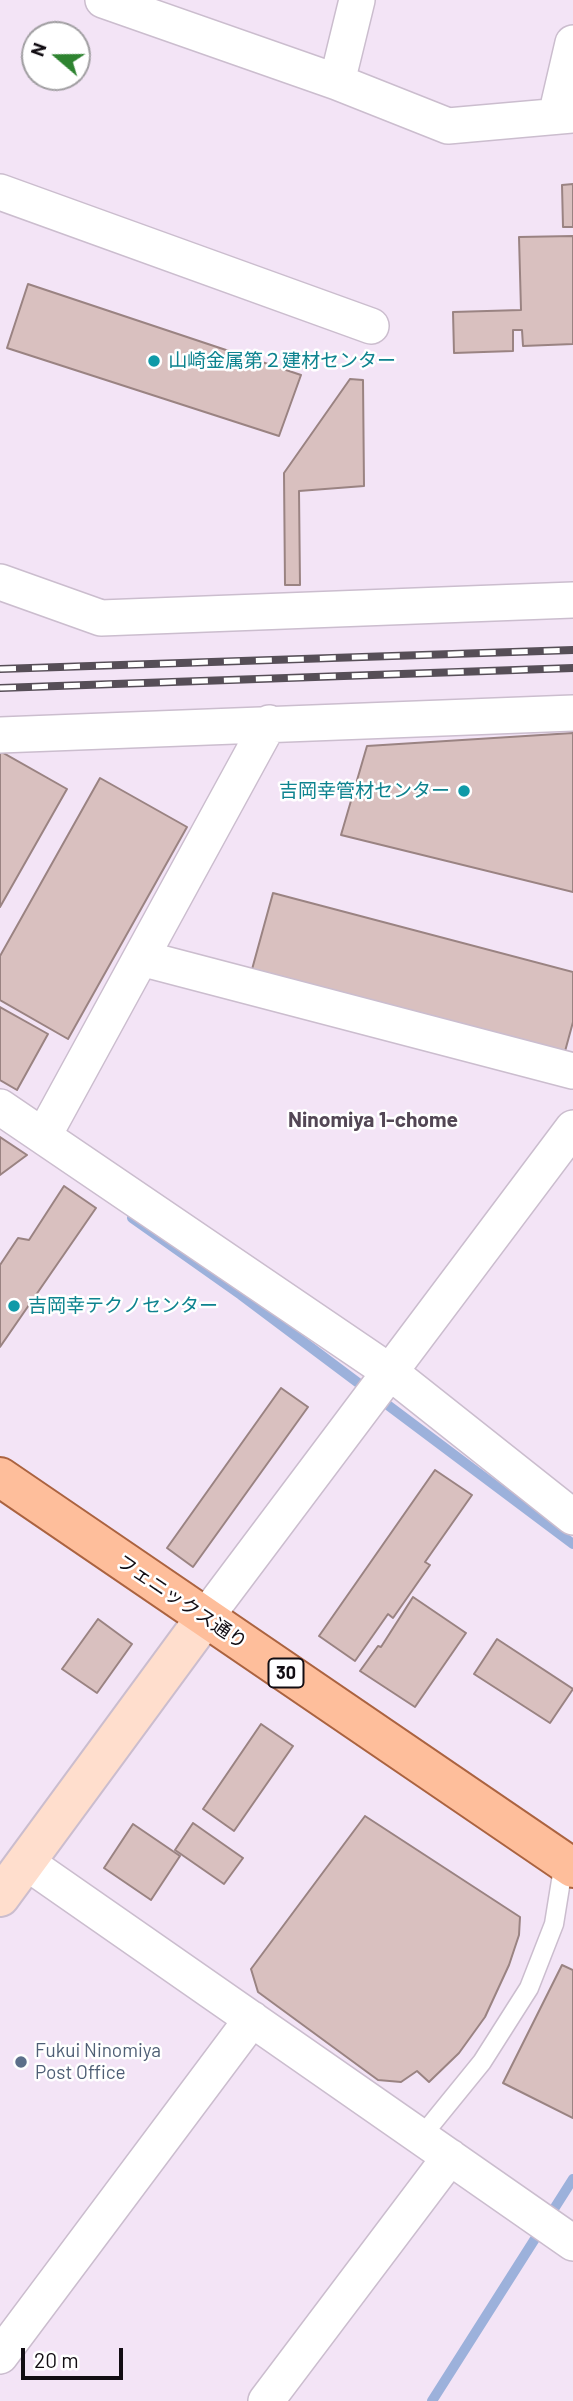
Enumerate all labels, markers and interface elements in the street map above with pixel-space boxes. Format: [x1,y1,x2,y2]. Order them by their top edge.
north arrow [21,21,91,91]
text: N [25,39,51,59]
place label: 山崎金属第２建材センター [168,350,396,372]
marker: 山崎金属第２建材センター [146,353,162,369]
place label: 吉岡幸管材センター [279,780,450,802]
marker: 吉岡幸管材センター [456,783,472,799]
district label: Ninomiya 1-chome [288,1107,458,1133]
place label: 吉岡幸テクノセンター [28,1295,218,1317]
marker: 吉岡幸テクノセンター [6,1298,22,1314]
street label: フェニックス通り [113,1550,251,1654]
road number: 30 [268,1658,304,1688]
place label: Fukui Ninomiya Post Office [35,2040,161,2084]
marker: Fukui Ninomiya Post Office [13,2054,29,2070]
scale bar [24,2334,126,2378]
text: 20 m [34,2347,79,2372]

